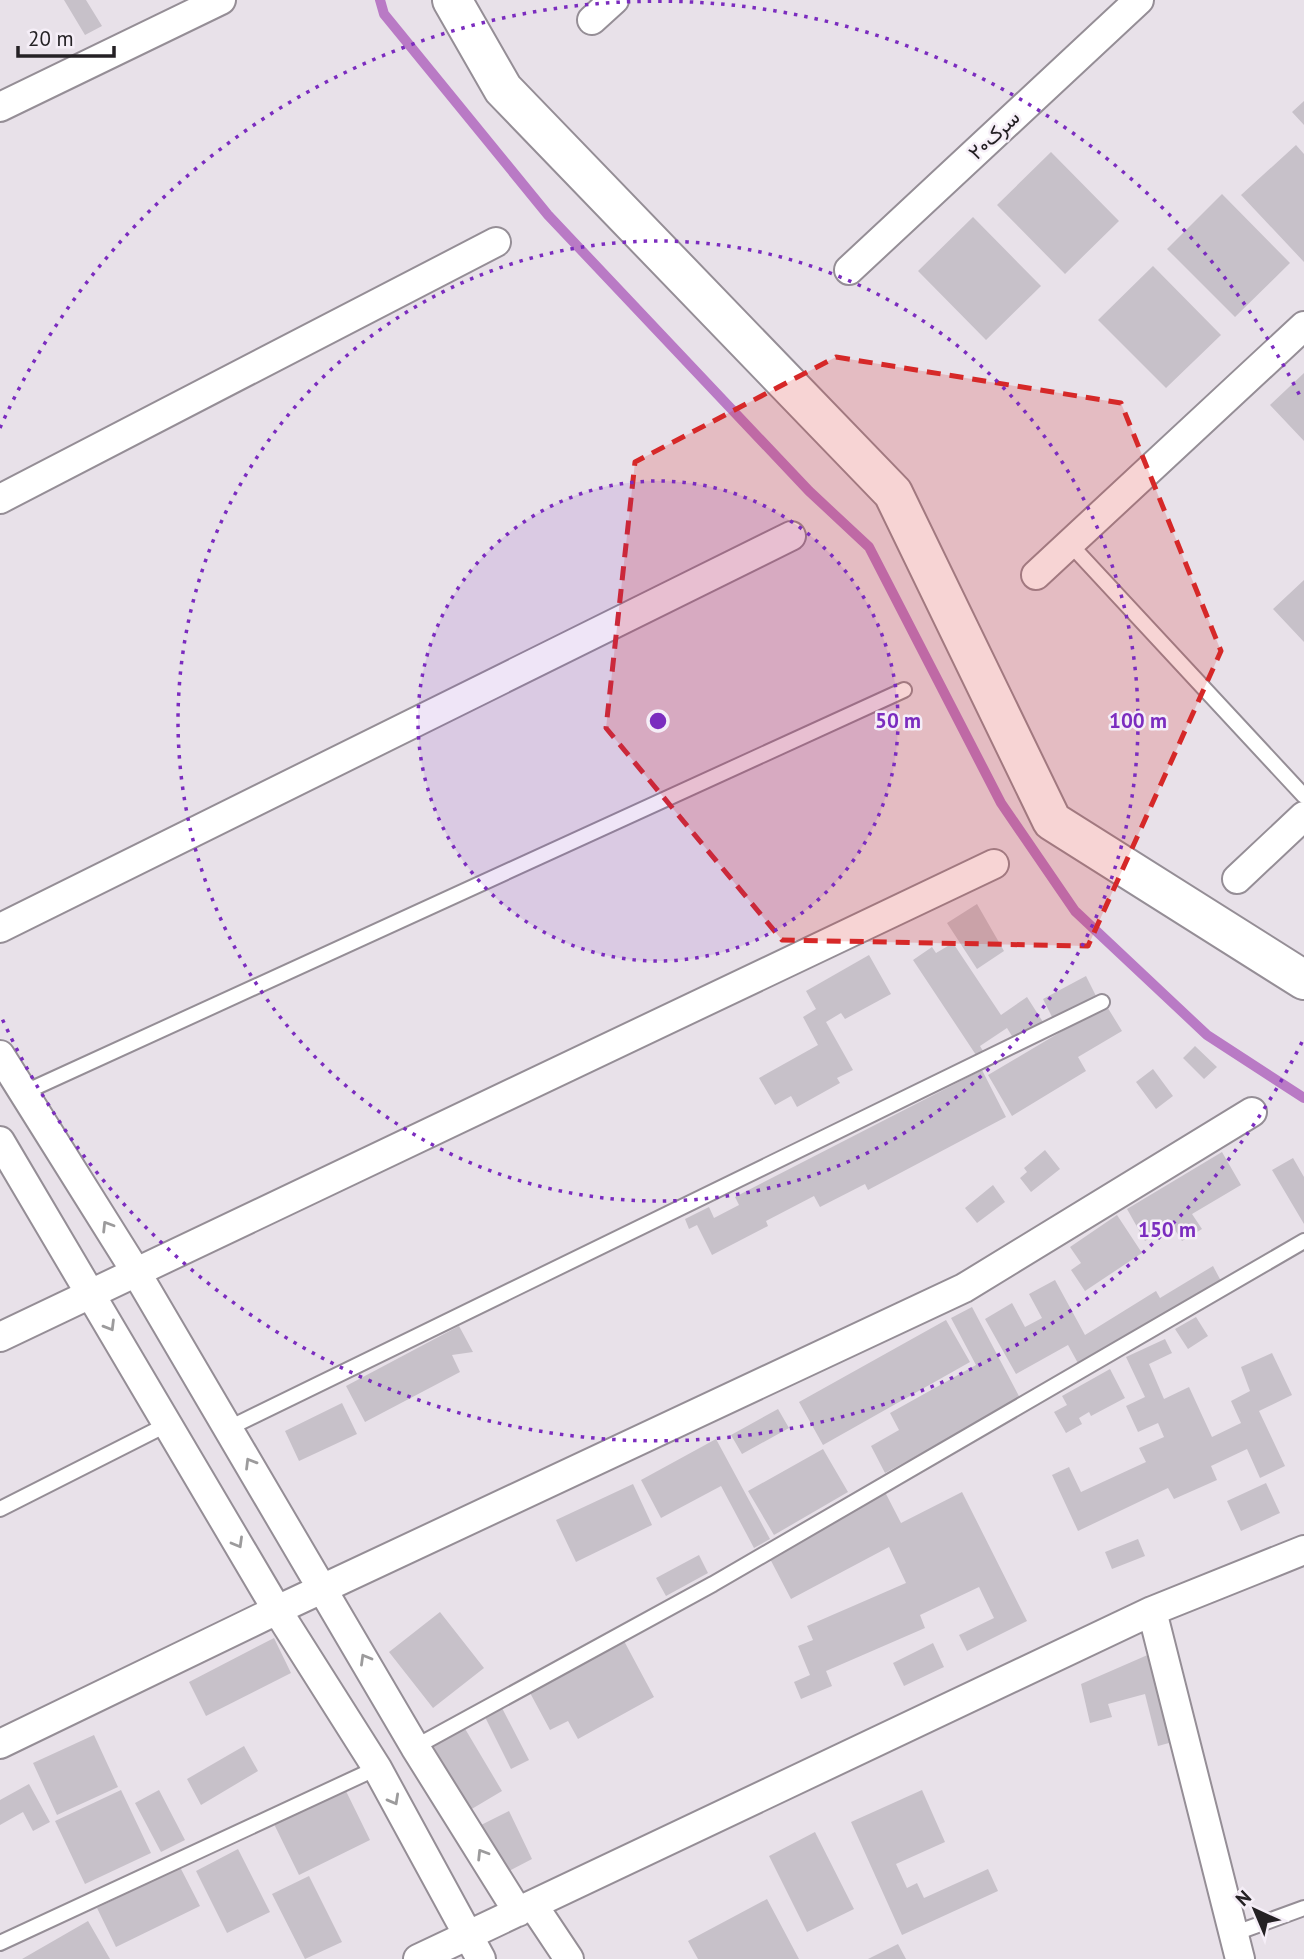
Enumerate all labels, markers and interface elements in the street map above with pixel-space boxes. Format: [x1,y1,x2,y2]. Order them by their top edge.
scale bar [18,14,114,58]
text: 20 m [28,25,74,52]
street label: سرک۲۰ [962,104,1025,165]
text: 50 m [875,707,921,734]
text: 100 m [1109,707,1167,734]
centre of rings [646,709,670,733]
text: 150 m [1138,1216,1196,1243]
one-way arrow [103,1221,116,1234]
one-way arrow [102,1318,115,1331]
one-way arrow [245,1457,258,1470]
one-way arrow [230,1535,243,1548]
one-way arrow [360,1654,373,1666]
one-way arrow [386,1793,399,1805]
one-way arrow [477,1849,490,1862]
north arrow [1220,1875,1290,1945]
text: N [1230,1885,1256,1911]

